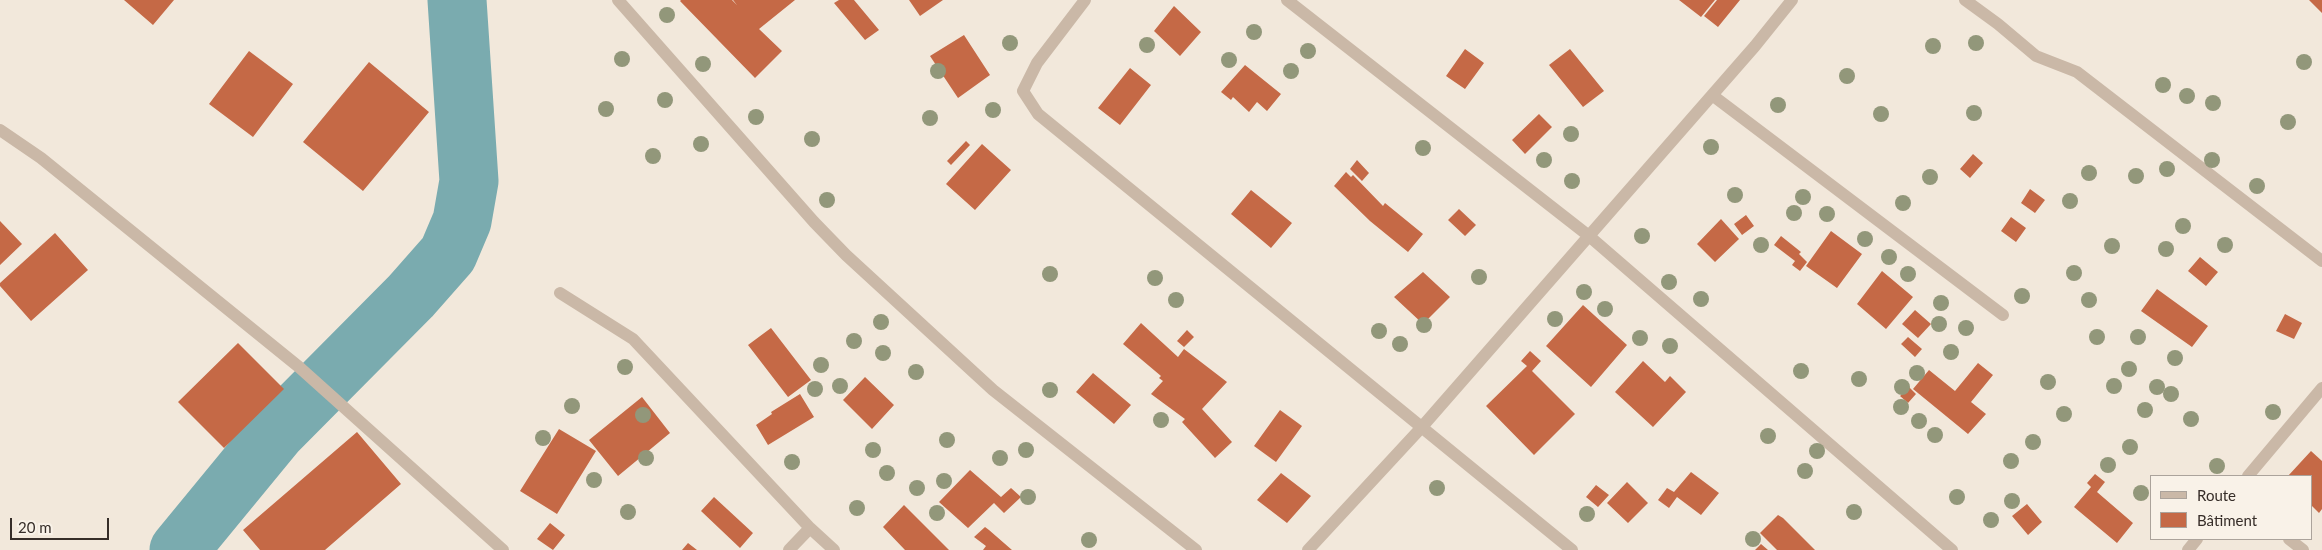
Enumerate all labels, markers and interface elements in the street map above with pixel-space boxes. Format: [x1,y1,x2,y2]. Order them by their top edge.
legend [2150,475,2312,540]
text: Route [2197,486,2236,504]
scale bar [12,508,111,540]
text: Bâtiment [2197,511,2257,529]
text: 20 m [18,518,52,536]

